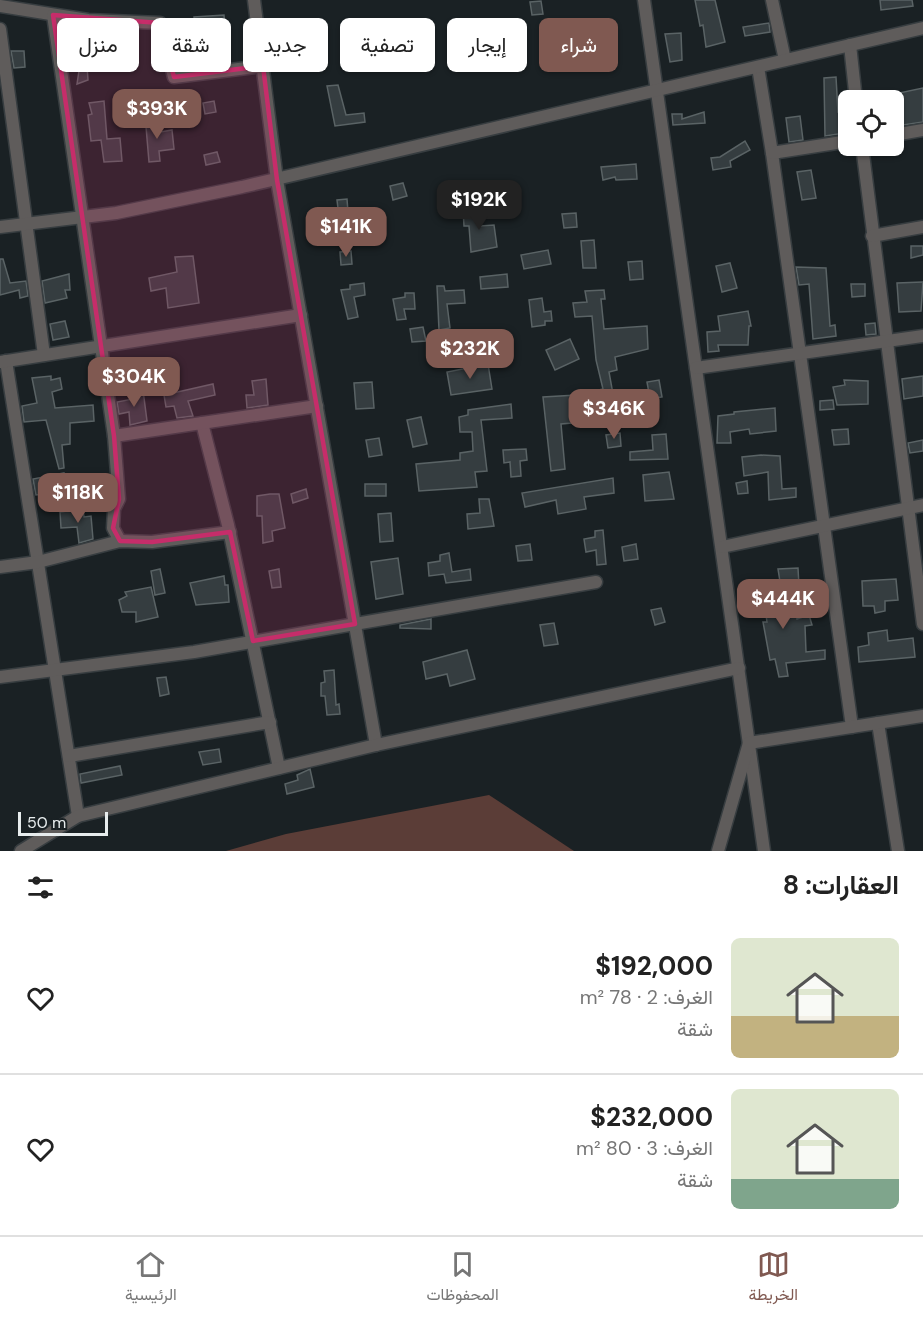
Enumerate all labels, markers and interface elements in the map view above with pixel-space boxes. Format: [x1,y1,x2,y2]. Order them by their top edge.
chip: منزل [57,18,139,72]
chip: شقة [151,18,231,72]
chip: جديد [243,18,328,72]
chip: تصفية [340,18,435,72]
chip: إيجار [447,18,527,72]
chip: شراء [539,18,618,72]
pin: $393K [115,89,199,140]
map controls [838,90,904,156]
button: locate [838,90,904,156]
text: $393K [126,95,188,121]
pin: $192K [437,180,521,231]
text: $192K [451,186,507,212]
pin: $141K [304,207,388,258]
text: $141K [320,213,372,239]
pin: $232K [428,329,512,380]
text: $232K [440,335,500,361]
pin: $304K [92,357,176,408]
text: $304K [102,363,166,389]
pin: $346K [572,389,656,440]
text: $346K [583,395,645,421]
pin: $118K [36,473,120,524]
text: $118K [52,479,104,505]
pin: $444K [741,579,825,630]
text: $444K [751,585,815,611]
scale bar [18,809,108,836]
text: 50 m [27,812,66,833]
text: العقارات: 8 [783,868,899,902]
icon: filters [24,871,57,904]
text: $192,000 [595,949,713,983]
icon: home [779,962,851,1034]
icon: heart [24,982,57,1015]
text: الغرف: 2 · 78 m² [580,984,713,1010]
text: شقة [677,1016,713,1042]
text: $232,000 [590,1100,713,1134]
icon: home [779,1113,851,1185]
icon: heart [24,1133,57,1166]
text: الغرف: 3 · 80 m² [576,1135,713,1161]
text: شقة [677,1167,713,1193]
tab: الرئيسية [125,1248,177,1309]
tab: المحفوظات [427,1248,499,1309]
tab: الخريطة [749,1248,798,1309]

